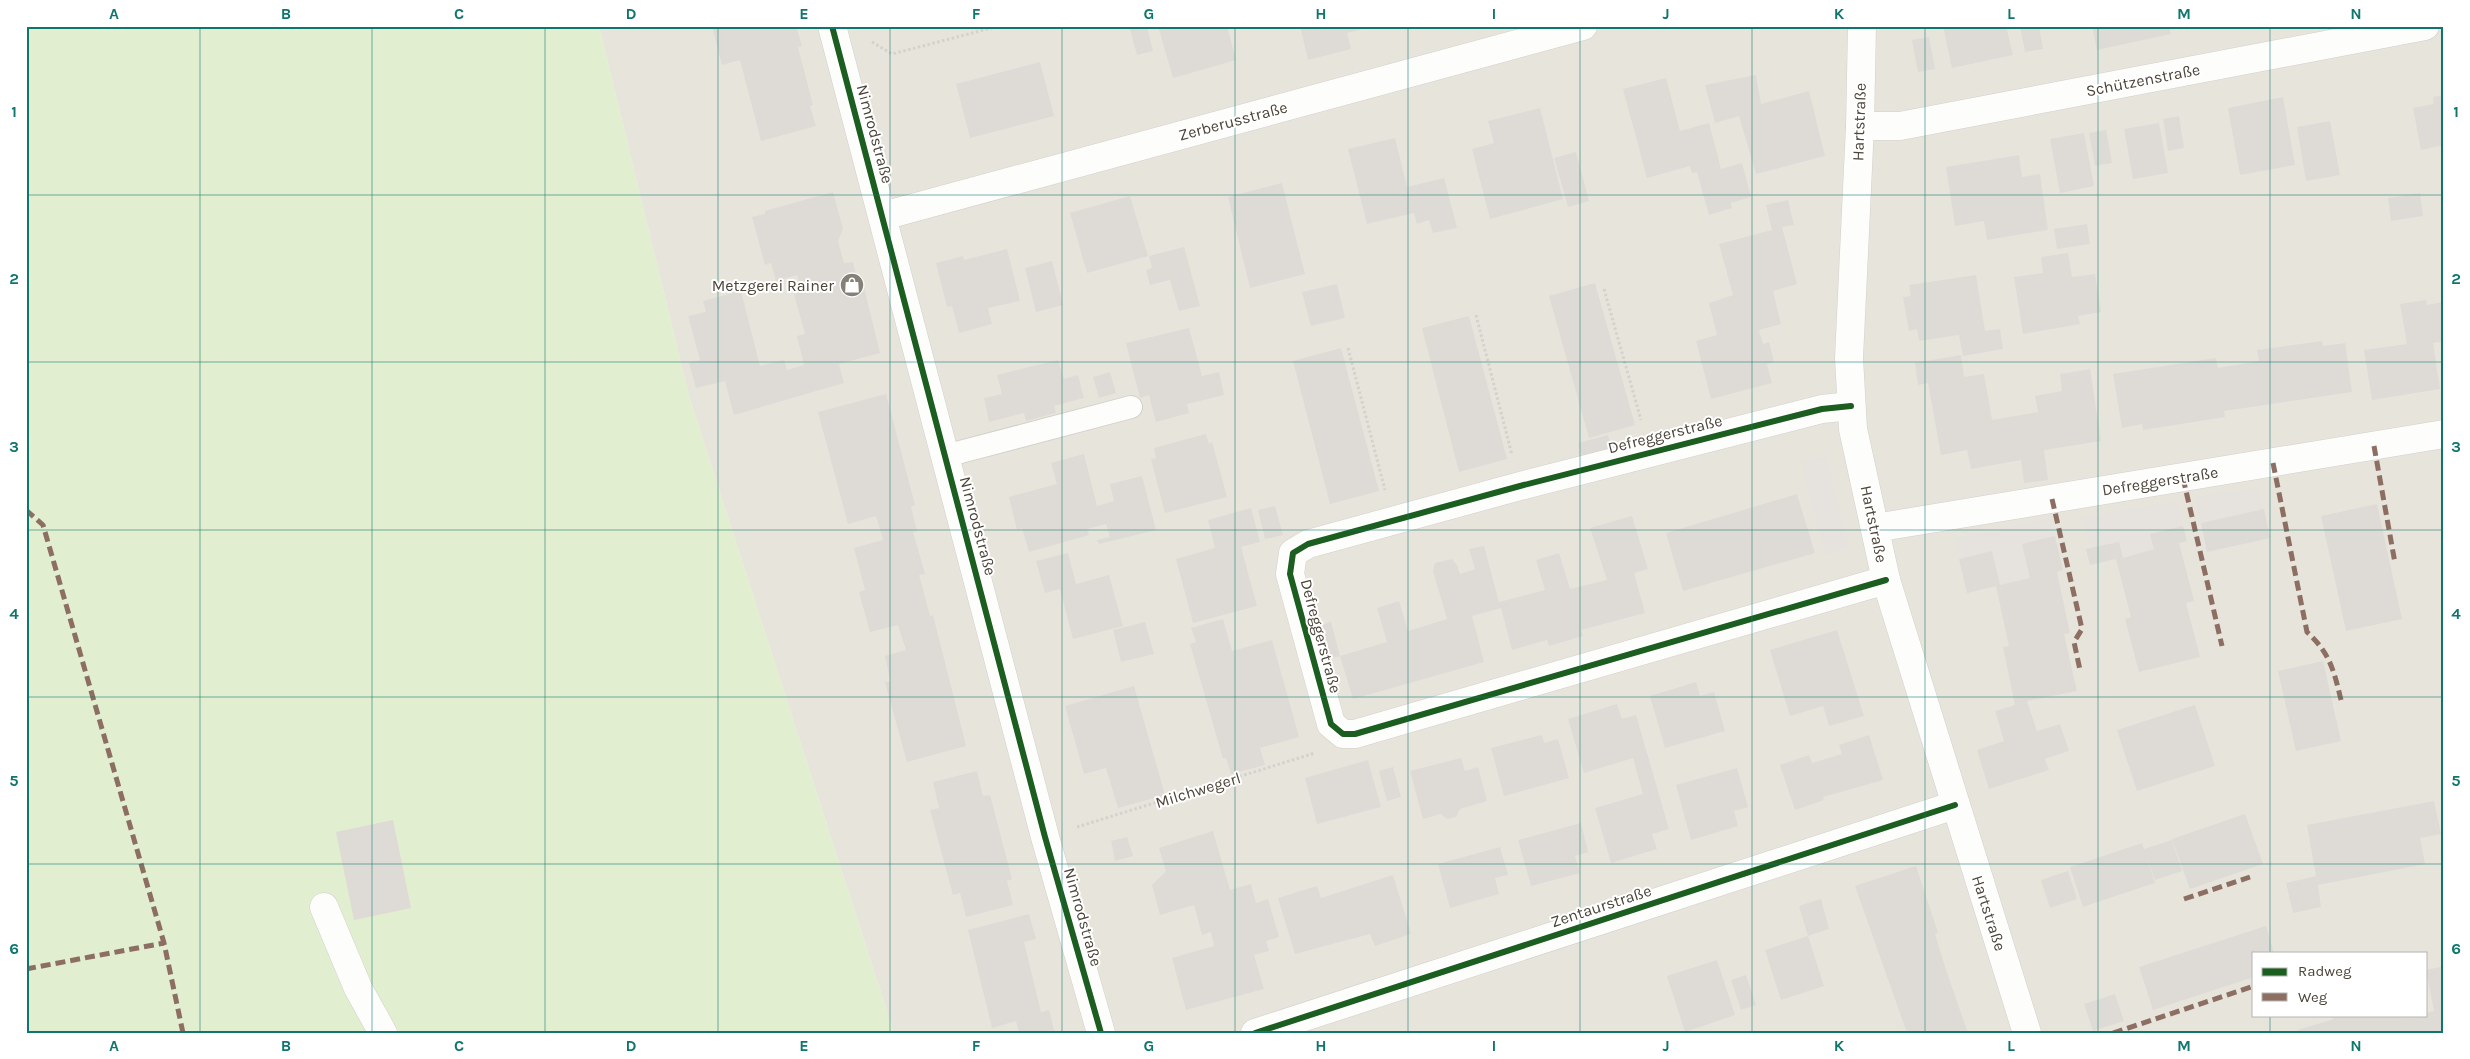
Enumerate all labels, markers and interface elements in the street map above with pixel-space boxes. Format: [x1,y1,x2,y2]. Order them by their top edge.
text: A [109,4,119,23]
text: B [281,4,291,23]
text: C [454,4,464,23]
text: D [626,4,637,23]
text: E [799,4,809,23]
text: F [972,4,981,23]
text: G [1144,4,1154,23]
text: H [1315,4,1327,23]
text: I [1492,4,1496,23]
text: J [1662,4,1670,23]
text: K [1834,4,1845,23]
text: L [2007,4,2015,23]
text: M [2177,4,2191,23]
text: N [2350,4,2362,23]
street label: Schützenstraße [2084,60,2202,100]
street label: Nimrodstraße [853,82,897,186]
street label: Hartstraße [1848,83,1870,161]
street label: Zerberusstraße [1176,97,1290,145]
text: 1 [11,102,17,121]
text: 1 [2453,102,2459,121]
text: 2 [9,269,19,288]
text: 2 [2451,269,2461,288]
shop icon: Metzgerei Rainer [839,272,865,298]
place label: Metzgerei Rainer [712,276,834,295]
street label: Defreggerstraße [1606,411,1724,457]
text: 3 [9,437,19,456]
text: 3 [2451,437,2461,456]
street label: Defreggerstraße [2101,462,2219,500]
street label: Nimrodstraße [956,474,1000,578]
street label: Hartstraße [1857,484,1891,564]
street label: Defreggerstraße [1297,577,1345,695]
text: 4 [9,604,19,623]
text: 4 [2451,604,2461,623]
street label: Milchwegerl [1153,768,1243,812]
text: 5 [9,771,19,790]
text: 5 [2451,771,2461,790]
street label: Nimrodstraße [1060,865,1106,969]
street label: Hartstraße [1968,873,2010,953]
street label: Zentaurstraße [1548,881,1654,931]
text: 6 [9,939,19,958]
text: 6 [2451,939,2461,958]
legend [2252,952,2428,1016]
text: Radweg [2298,962,2352,980]
text: Weg [2298,988,2328,1006]
text: A [109,1036,119,1055]
text: B [281,1036,291,1055]
text: C [454,1036,464,1055]
text: D [626,1036,637,1055]
text: E [799,1036,809,1055]
text: F [972,1036,981,1055]
text: G [1144,1036,1154,1055]
text: H [1315,1036,1327,1055]
text: I [1492,1036,1496,1055]
text: J [1662,1036,1670,1055]
text: K [1834,1036,1845,1055]
text: L [2007,1036,2015,1055]
text: M [2177,1036,2191,1055]
text: N [2350,1036,2362,1055]

